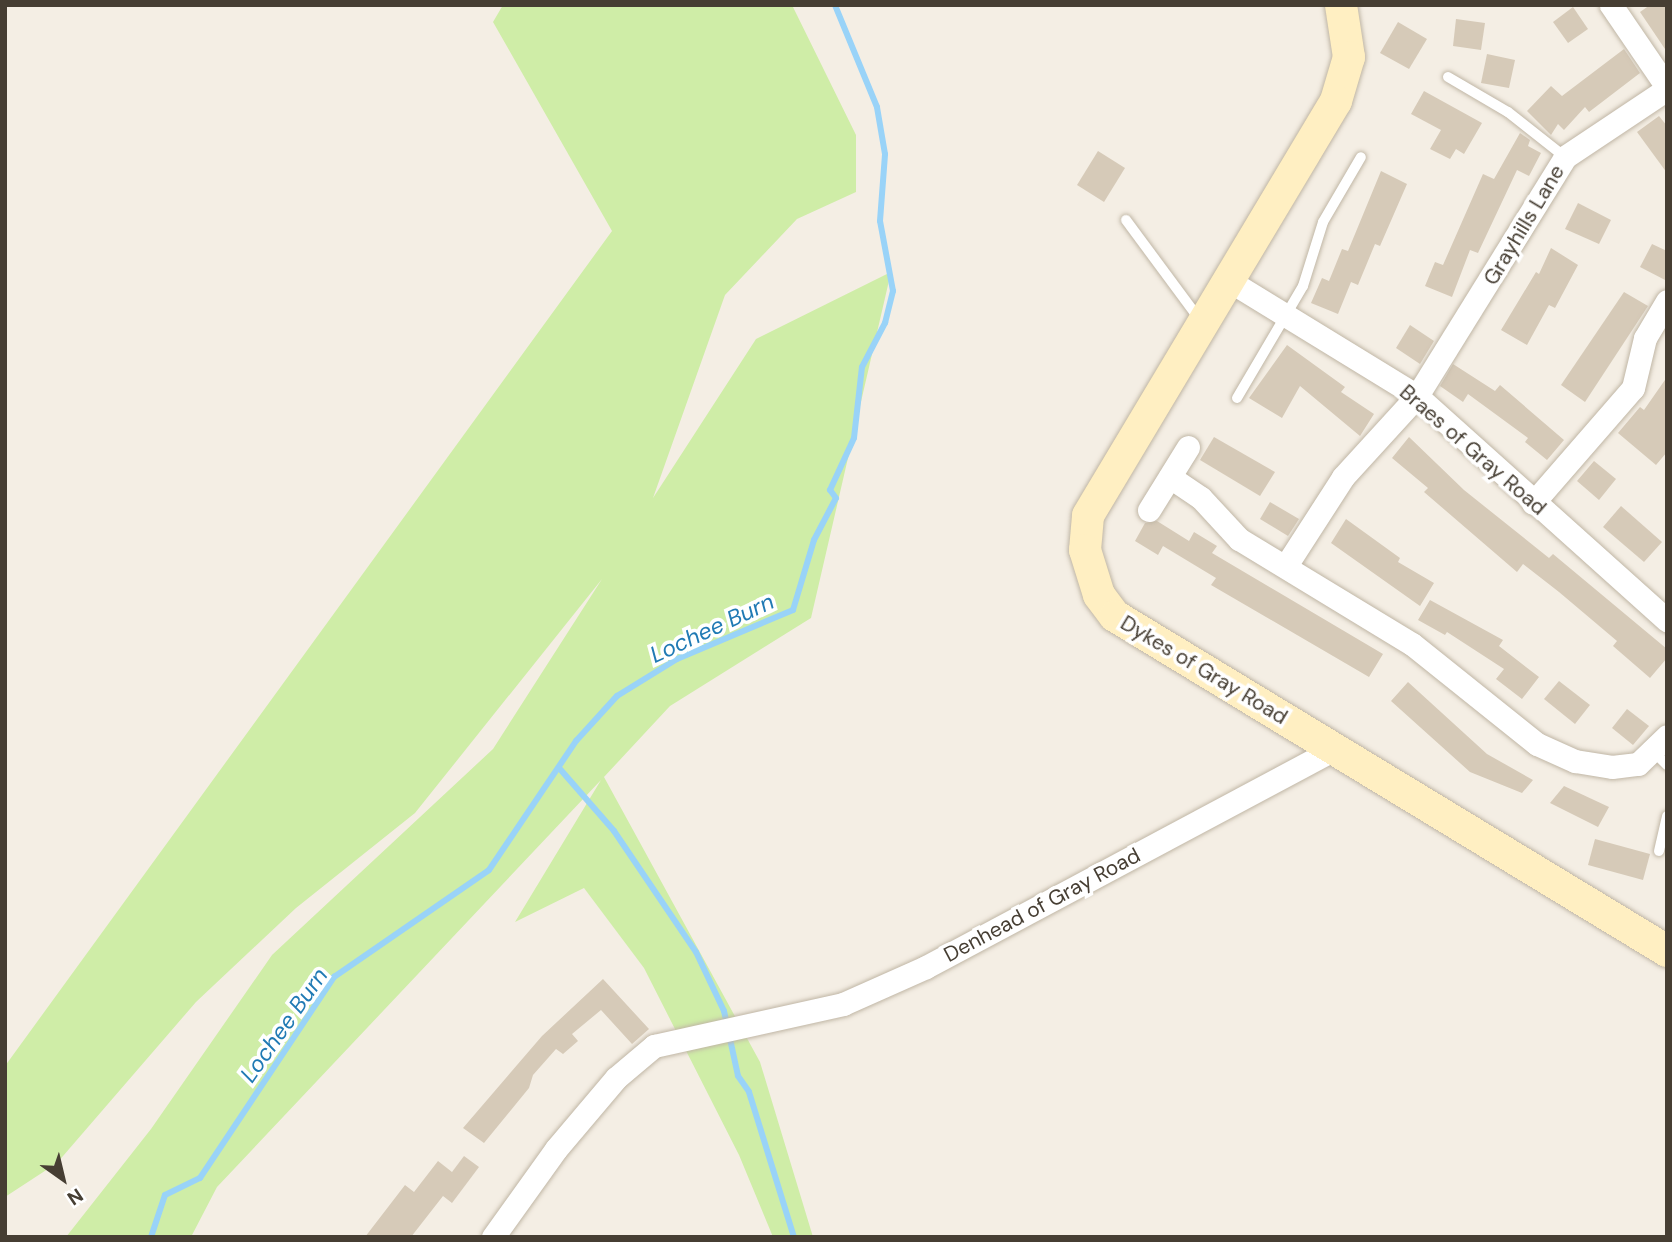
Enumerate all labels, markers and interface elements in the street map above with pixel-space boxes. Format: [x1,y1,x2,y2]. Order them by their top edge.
street label: Grayhills Lane [1478,160,1570,290]
street label: Braes of Gray Road [1395,379,1551,521]
water label: Lochee Burn [646,587,778,669]
street label: Dykes of Gray Road [1116,610,1292,730]
street label: Denhead of Gray Road [940,843,1144,967]
water label: Lochee Burn [234,962,334,1088]
north arrow [28,1144,98,1214]
text: N [62,1183,88,1211]

